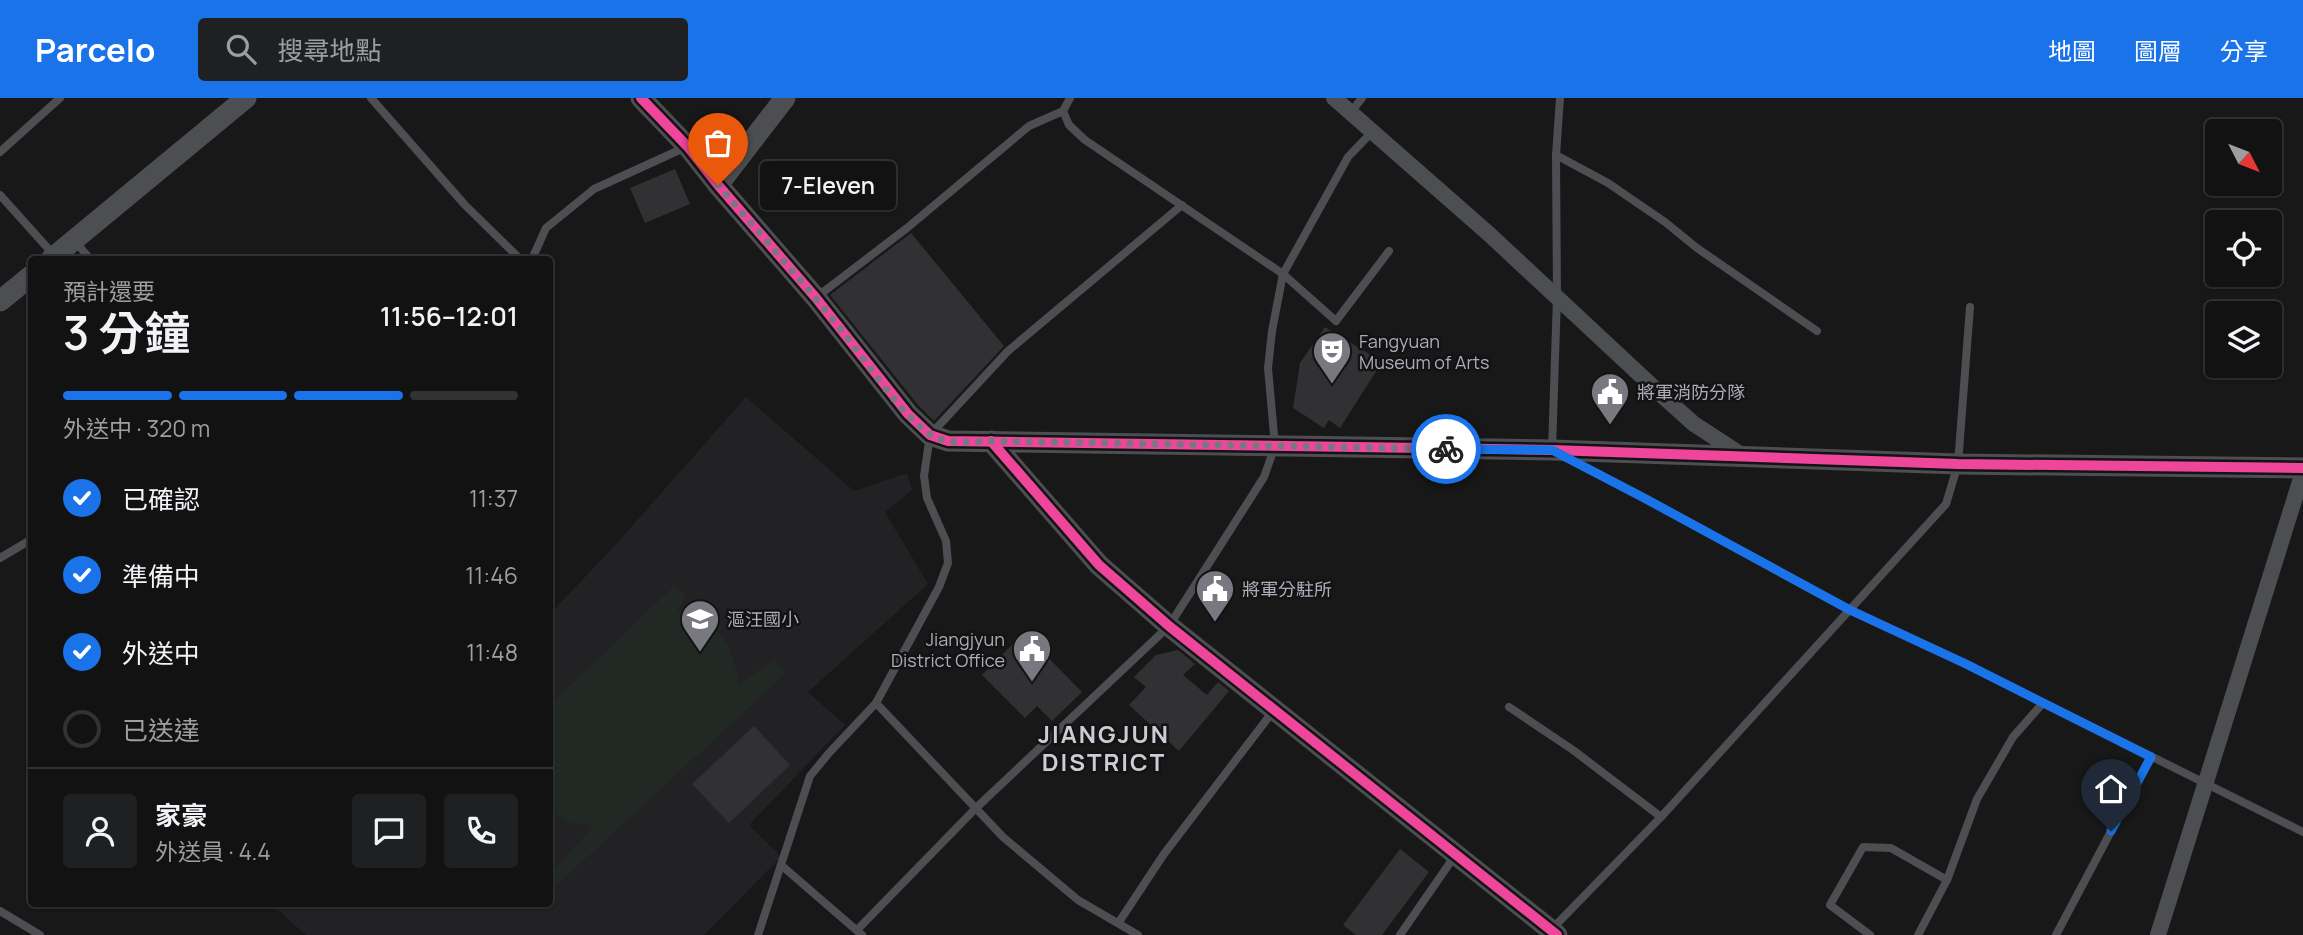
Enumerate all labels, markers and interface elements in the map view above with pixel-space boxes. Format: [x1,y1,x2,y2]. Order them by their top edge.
search box [198,18,688,81]
text: Parcelo [35,27,156,72]
icon: search [222,30,260,68]
text: 搜尋地點 [278,32,382,68]
text: 地圖 [2048,34,2096,67]
text: 圖層 [2134,34,2182,67]
text: 分享 [2220,34,2268,67]
pin [688,113,748,185]
north arrow [2205,119,2282,196]
map controls [2205,119,2282,378]
icon: bag [699,124,737,162]
callout: 7-Eleven [760,160,896,210]
text: 7-Eleven [781,169,875,201]
button: locate [2205,210,2282,287]
text: 預計還要 [63,275,155,307]
text: 11:56–12:01 [380,298,518,334]
text: 3 分鐘 [63,301,191,364]
button: layers [2205,301,2282,378]
place label: Fangyuan Museum of Arts [1359,329,1490,374]
theatre icon: Fangyuan Museum of Arts [1311,330,1353,385]
public building icon: 將軍消防分隊 [1589,371,1631,426]
place label: 將軍消防分隊 [1637,380,1745,404]
text: 外送中 · 320 m [63,412,210,444]
courier [1411,414,1481,484]
icon: bike [1427,430,1465,468]
icon: check [63,479,101,517]
text: 已確認 [122,481,200,517]
text: 11:37 [469,482,518,514]
icon: check [63,556,101,594]
text: 準備中 [122,558,200,594]
text: 11:46 [465,559,518,591]
public building icon: 將軍分駐所 [1194,568,1236,623]
place label: 將軍分駐所 [1242,577,1332,601]
school or university icon: 漚汪國小 [679,598,721,653]
place label: 漚汪國小 [727,607,799,631]
place label: Jiangjyun District Office [891,627,1005,672]
public building icon: Jiangjyun District Office [1011,628,1053,683]
icon: check [63,633,101,671]
text: 外送中 [122,635,200,671]
text: 11:48 [466,636,518,668]
text: 已送達 [122,712,200,748]
district label: JIANGJUN DISTRICT [1038,717,1170,778]
pin [2081,759,2141,831]
icon: home [2092,770,2130,808]
button: person [63,794,137,868]
button: chat [352,794,426,868]
button: phone [444,794,518,868]
text: 家豪 [155,797,207,833]
text: 外送員 · 4.4 [155,835,271,867]

